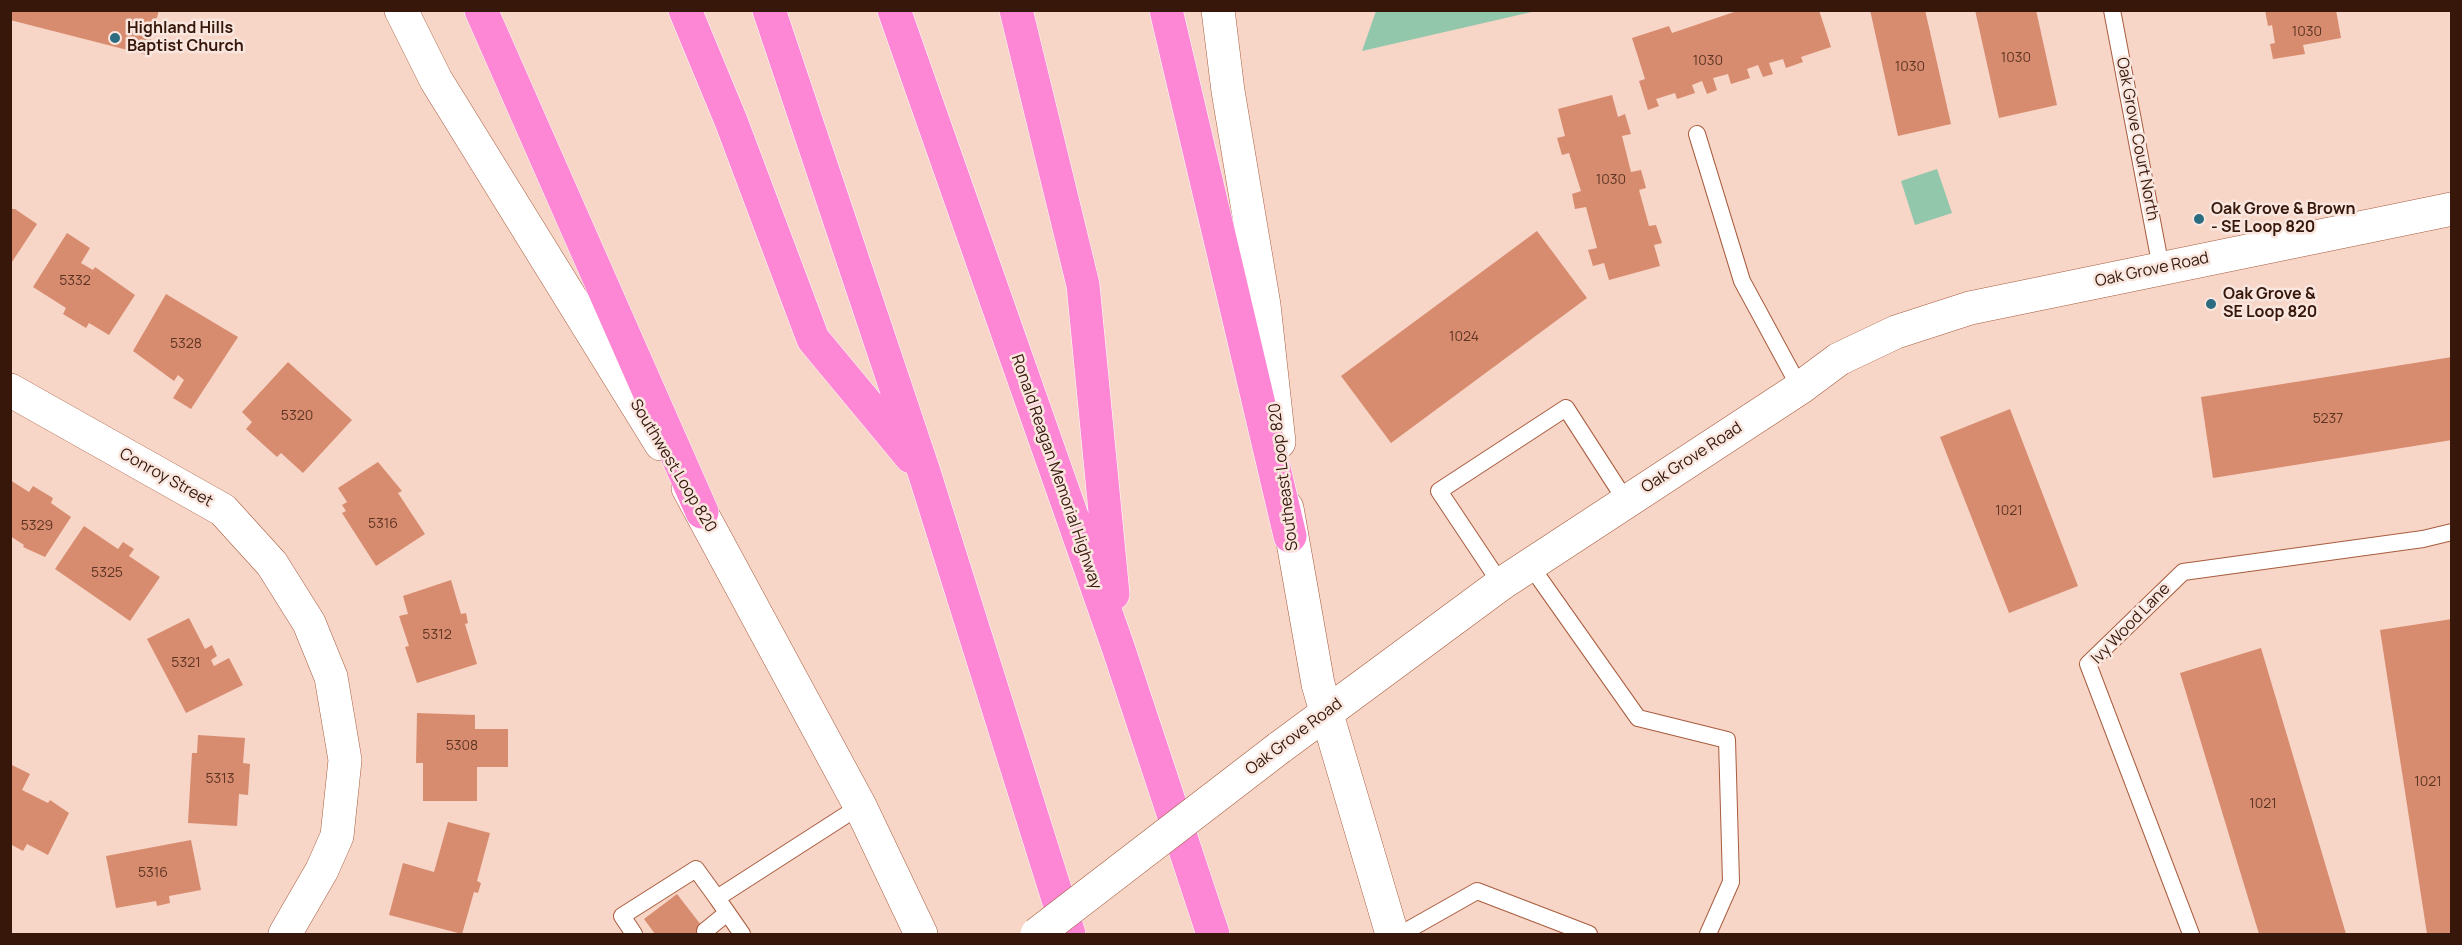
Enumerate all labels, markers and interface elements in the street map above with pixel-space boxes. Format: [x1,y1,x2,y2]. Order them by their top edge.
place label: Highland Hills Baptist Church [127,19,244,57]
house number: 1030 [2292,24,2322,40]
marker: Highland Hills Baptist Church [108,31,122,45]
house number: 1030 [2001,50,2031,66]
house number: 1030 [1693,53,1723,69]
street label: Oak Grove Court North [2112,56,2162,222]
house number: 1030 [1895,59,1925,75]
house number: 1030 [1596,172,1626,188]
place label: Oak Grove & Brown - SE Loop 820 [2211,200,2356,238]
marker: Oak Grove & Brown - SE Loop 820 [2192,212,2206,226]
street label: Oak Grove Road [2093,249,2211,291]
house number: 5332 [59,273,91,289]
place label: Oak Grove & SE Loop 820 [2223,285,2317,323]
marker: Oak Grove & SE Loop 820 [2204,297,2218,311]
house number: 1024 [1449,329,1479,345]
house number: 5328 [170,336,202,352]
street label: Ronald Reagan Memorial Highway [1007,352,1105,592]
street label: Southwest Loop 820 [626,396,720,536]
street label: Southeast Loop 820 [1265,402,1303,552]
house number: 5320 [281,408,313,424]
house number: 5237 [2313,411,2343,427]
street label: Oak Grove Road [1638,418,1746,498]
street label: Conroy Street [116,444,216,512]
house number: 1021 [1995,503,2023,519]
house number: 5316 [368,516,398,532]
house number: 5329 [21,518,53,534]
house number: 5325 [91,565,123,581]
street label: Ivy Wood Lane [2088,580,2174,668]
house number: 5312 [422,627,452,643]
house number: 5321 [171,655,201,671]
street label: Oak Grove Road [1242,694,1346,780]
house number: 5308 [446,738,478,754]
house number: 5313 [205,771,235,787]
house number: 1021 [2414,774,2442,790]
house number: 1021 [2249,796,2277,812]
house number: 5316 [138,865,168,881]

